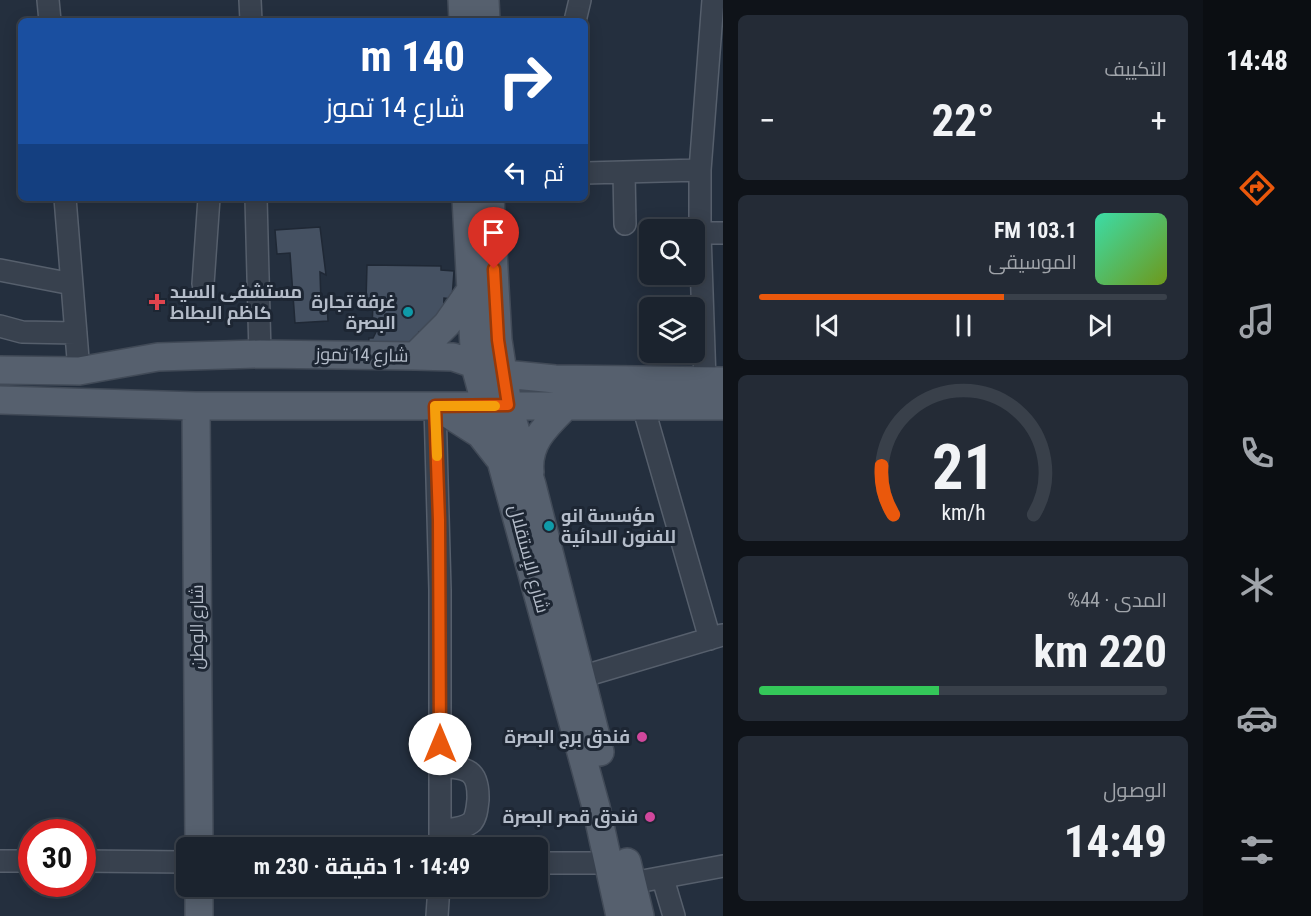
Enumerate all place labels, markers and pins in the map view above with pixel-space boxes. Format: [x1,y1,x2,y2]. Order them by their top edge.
pin [468,207,519,269]
place label: مستشفى السيد كاظم البطاط [170,281,302,325]
place label: غرفة تجارة البصرة [312,291,396,334]
marker: مستشفى السيد كاظم البطاط [148,293,166,311]
marker: غرفة تجارة البصرة [401,305,415,319]
place label: مؤسسة انو للفنون الادائية [561,505,676,548]
marker: مؤسسة انو للفنون الادائية [542,519,556,533]
place label: فندق برج البصرة [504,726,630,749]
marker: فندق برج البصرة [635,730,649,744]
place label: فندق قصر البصرة [503,806,638,828]
marker: فندق قصر البصرة [643,810,657,824]

